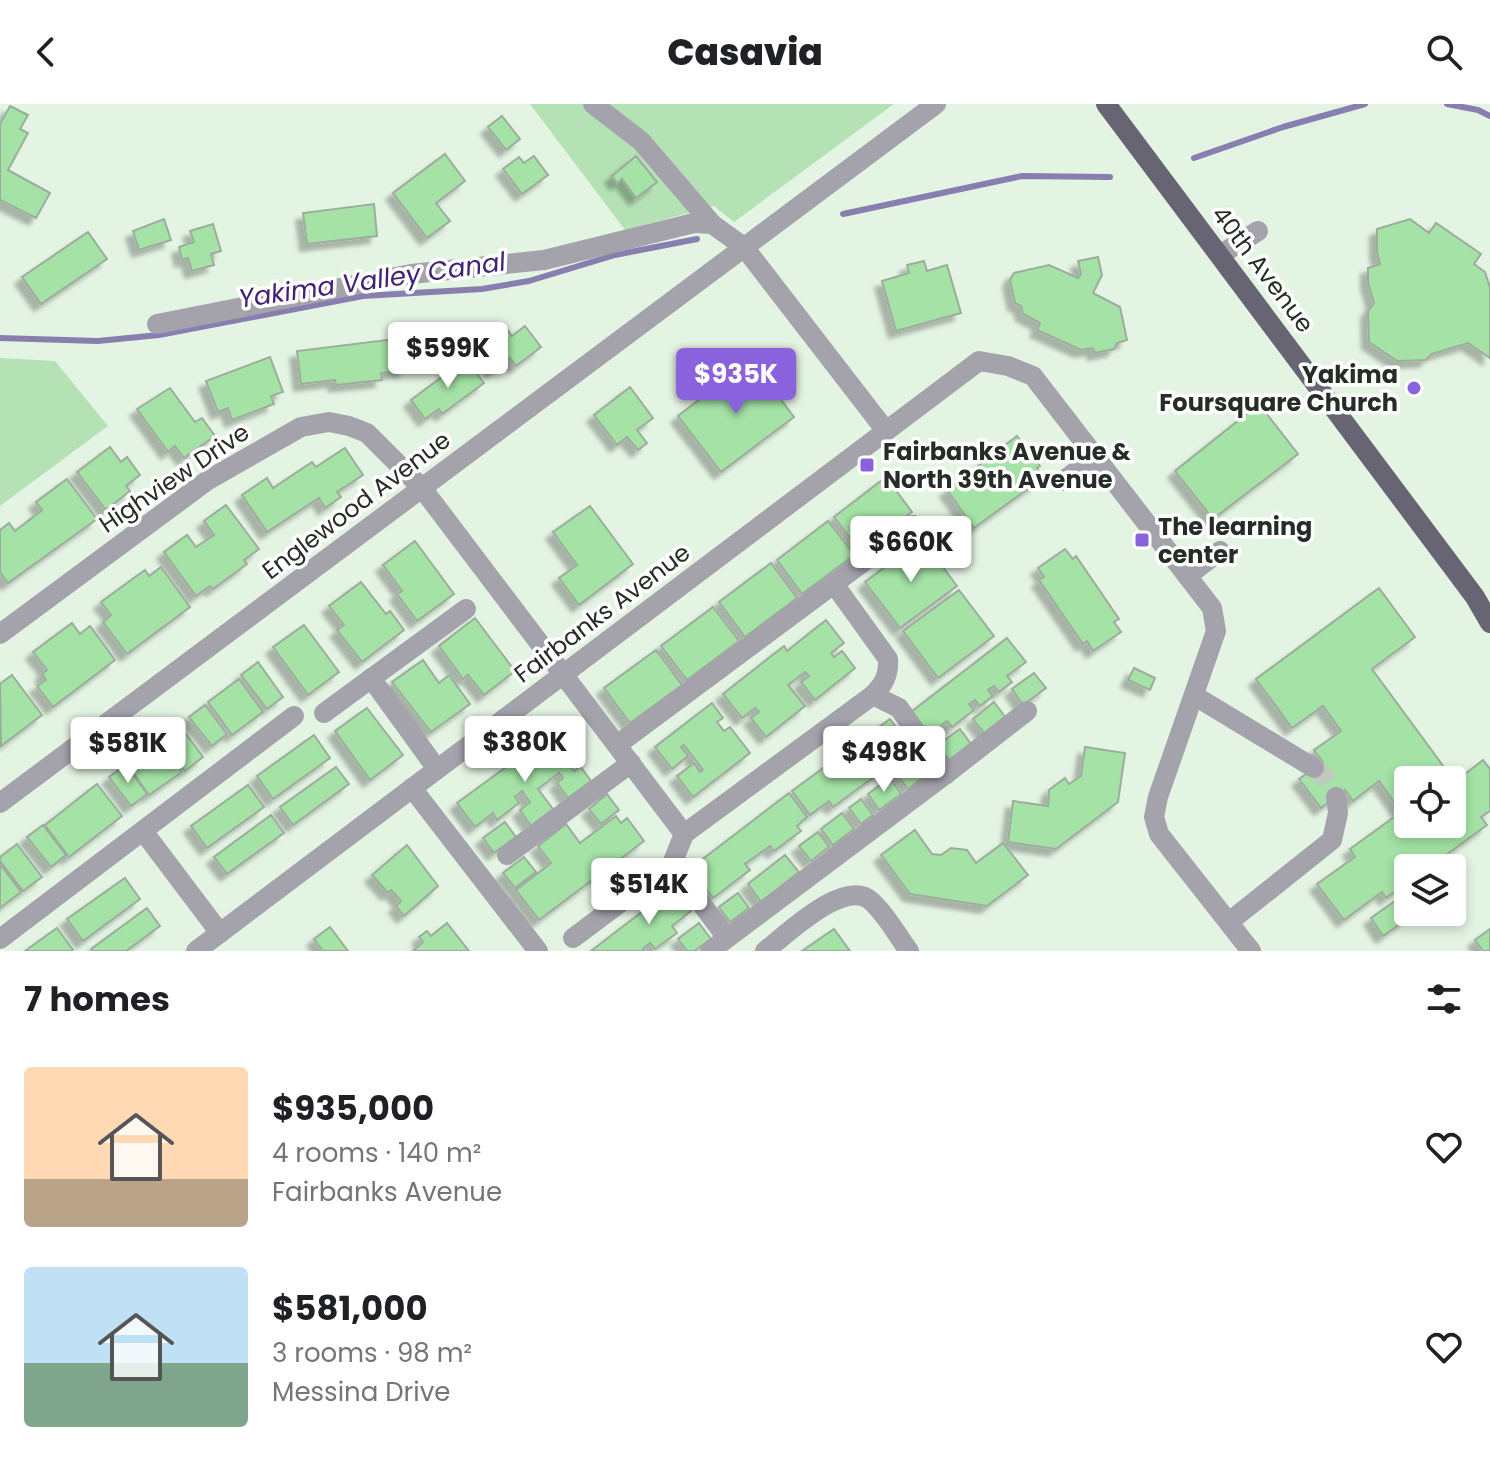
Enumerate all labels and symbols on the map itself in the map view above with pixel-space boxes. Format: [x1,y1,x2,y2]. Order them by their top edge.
street label: 40th Avenue [1204,199,1322,339]
water label: Yakima Valley Canal [236,243,508,317]
pin: $599K [392,322,504,390]
pin: $935K [680,348,792,416]
place label: Yakima Foursquare Church [1159,358,1398,419]
marker: Yakima Foursquare Church [1405,379,1423,397]
street label: Highview Drive [92,416,256,540]
street label: Englewood Avenue [255,423,457,587]
place label: Fairbanks Avenue & North 39th Avenue [883,435,1132,496]
marker: Fairbanks Avenue & North 39th Avenue [858,456,876,474]
place label: The learning center [1158,510,1312,571]
pin: $660K [855,516,967,584]
marker: The learning center [1133,531,1151,549]
street label: Fairbanks Avenue [507,536,697,690]
pin: $380K [469,716,581,784]
pin: $581K [72,717,184,785]
pin: $498K [828,726,940,794]
pin: $514K [593,858,705,926]

